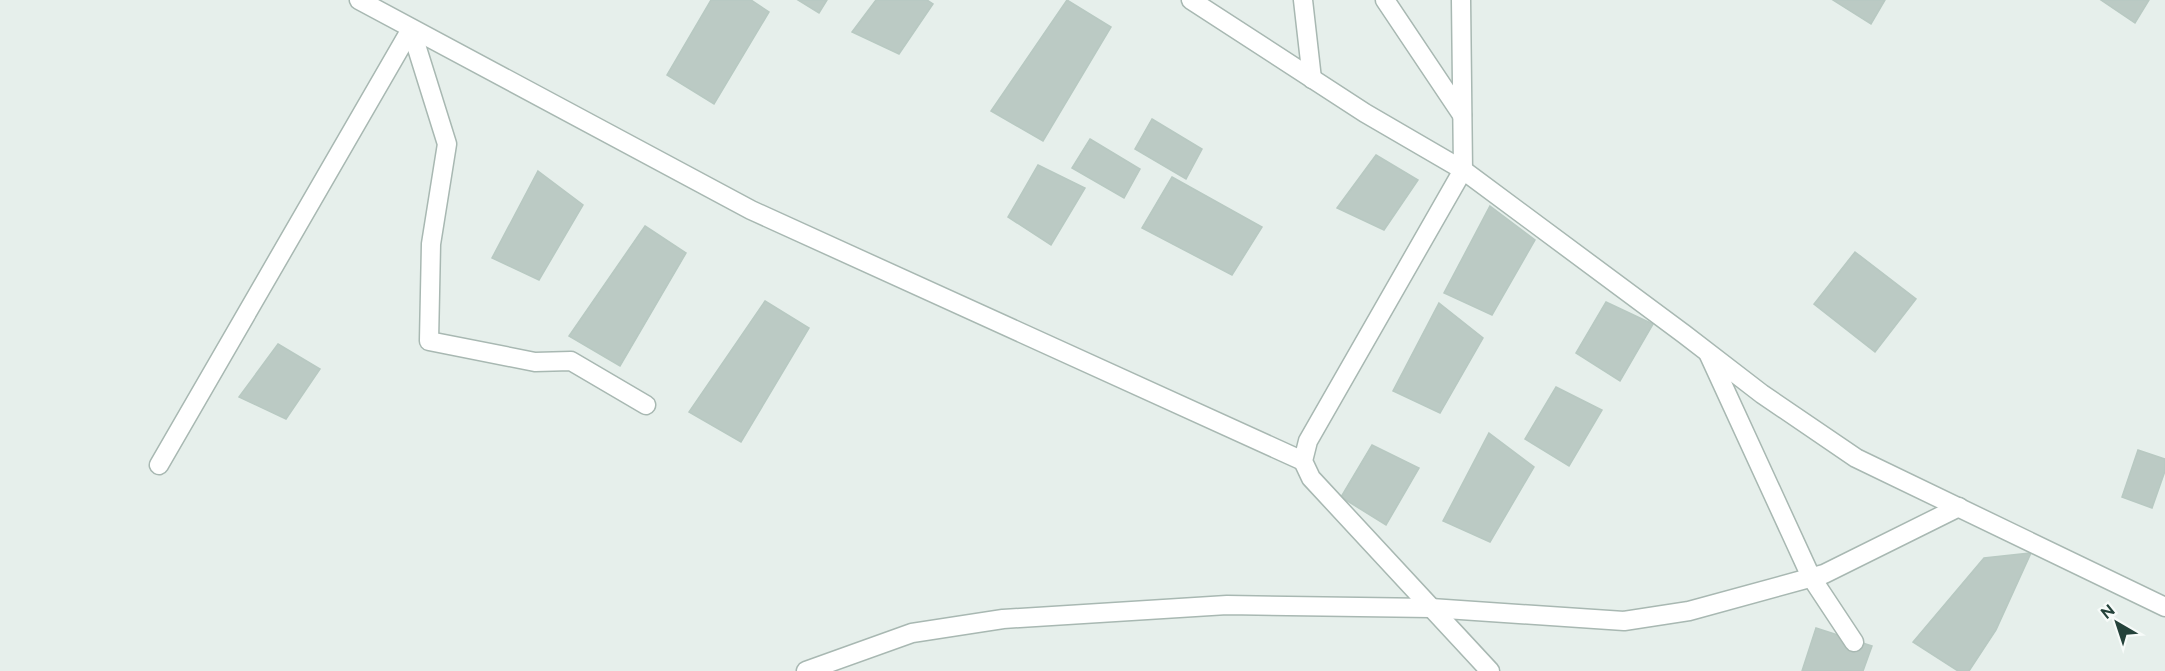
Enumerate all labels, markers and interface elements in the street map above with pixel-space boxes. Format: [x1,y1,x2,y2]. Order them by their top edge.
north arrow [2087,593,2147,653]
text: N [2097,601,2119,623]

